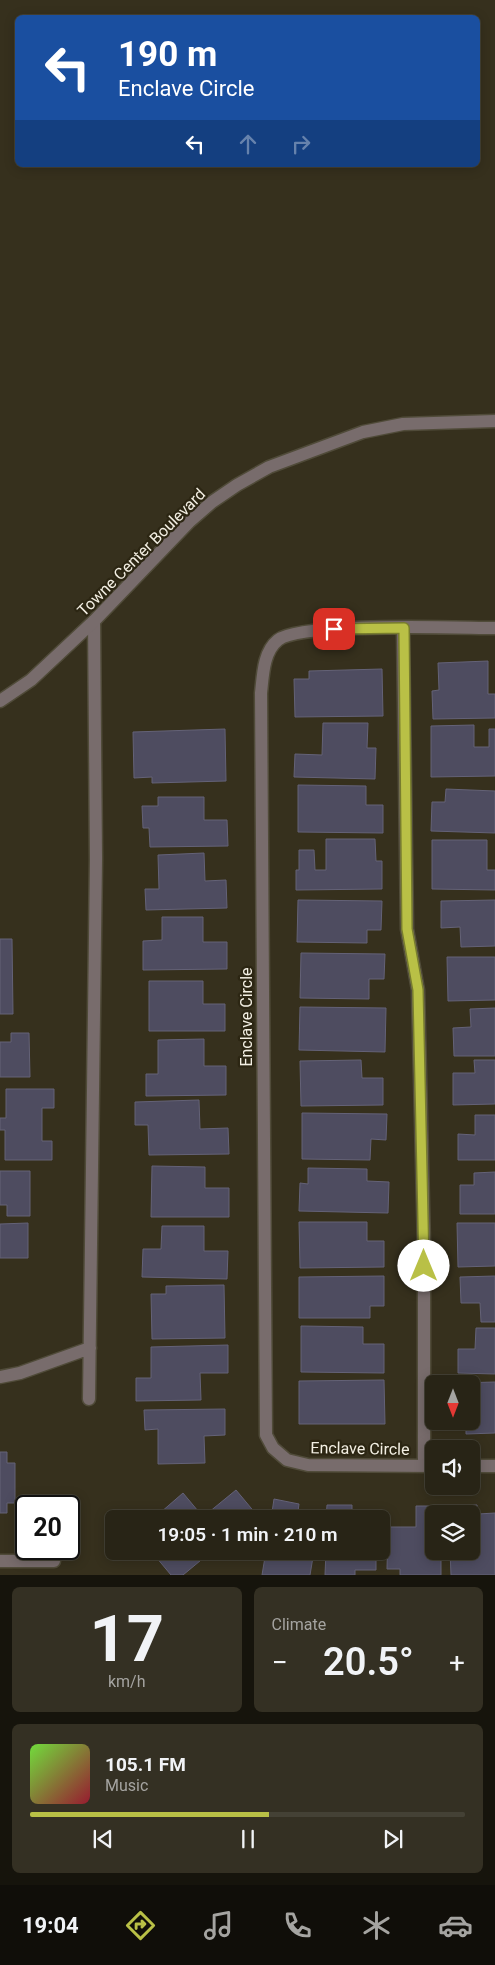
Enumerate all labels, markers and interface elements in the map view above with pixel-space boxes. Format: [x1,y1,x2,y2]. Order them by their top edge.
text: 190 m [118,34,217,75]
icon: left [35,35,100,100]
text: Enclave Circle [118,76,254,101]
icon: left [181,130,209,158]
icon: ahead [234,130,262,158]
icon: right [287,130,315,158]
street label: Towne Center Boulevard [74,485,209,620]
pin [313,608,355,650]
icon: arrive [320,615,348,643]
street label: Enclave Circle [237,967,256,1067]
position arrow [397,1239,449,1291]
north arrow [425,1375,480,1430]
map controls [425,1375,480,1560]
street label: Enclave Circle [310,1438,410,1459]
button: sound [425,1440,480,1495]
speed limit sign: 20 [15,1495,80,1560]
button: layers [425,1505,480,1560]
text: 19:05 · 1 min · 210 m [157,1523,338,1546]
text: 17 [89,1601,164,1677]
text: Climate [272,1615,326,1634]
text: 20.5° [323,1640,414,1684]
text: − [272,1646,288,1679]
text: + [449,1646,465,1679]
text: km/h [108,1672,146,1691]
text: 105.1 FM [105,1753,186,1776]
text: Music [105,1776,148,1795]
icon: previous [89,1825,117,1853]
icon: pause [234,1825,262,1853]
icon: next [379,1825,407,1853]
icon: directions [123,1908,158,1943]
icon: music [201,1908,236,1943]
icon: phone [280,1908,315,1943]
icon: climate [359,1908,394,1943]
icon: car [438,1908,473,1943]
text: 19:04 [22,1913,79,1938]

